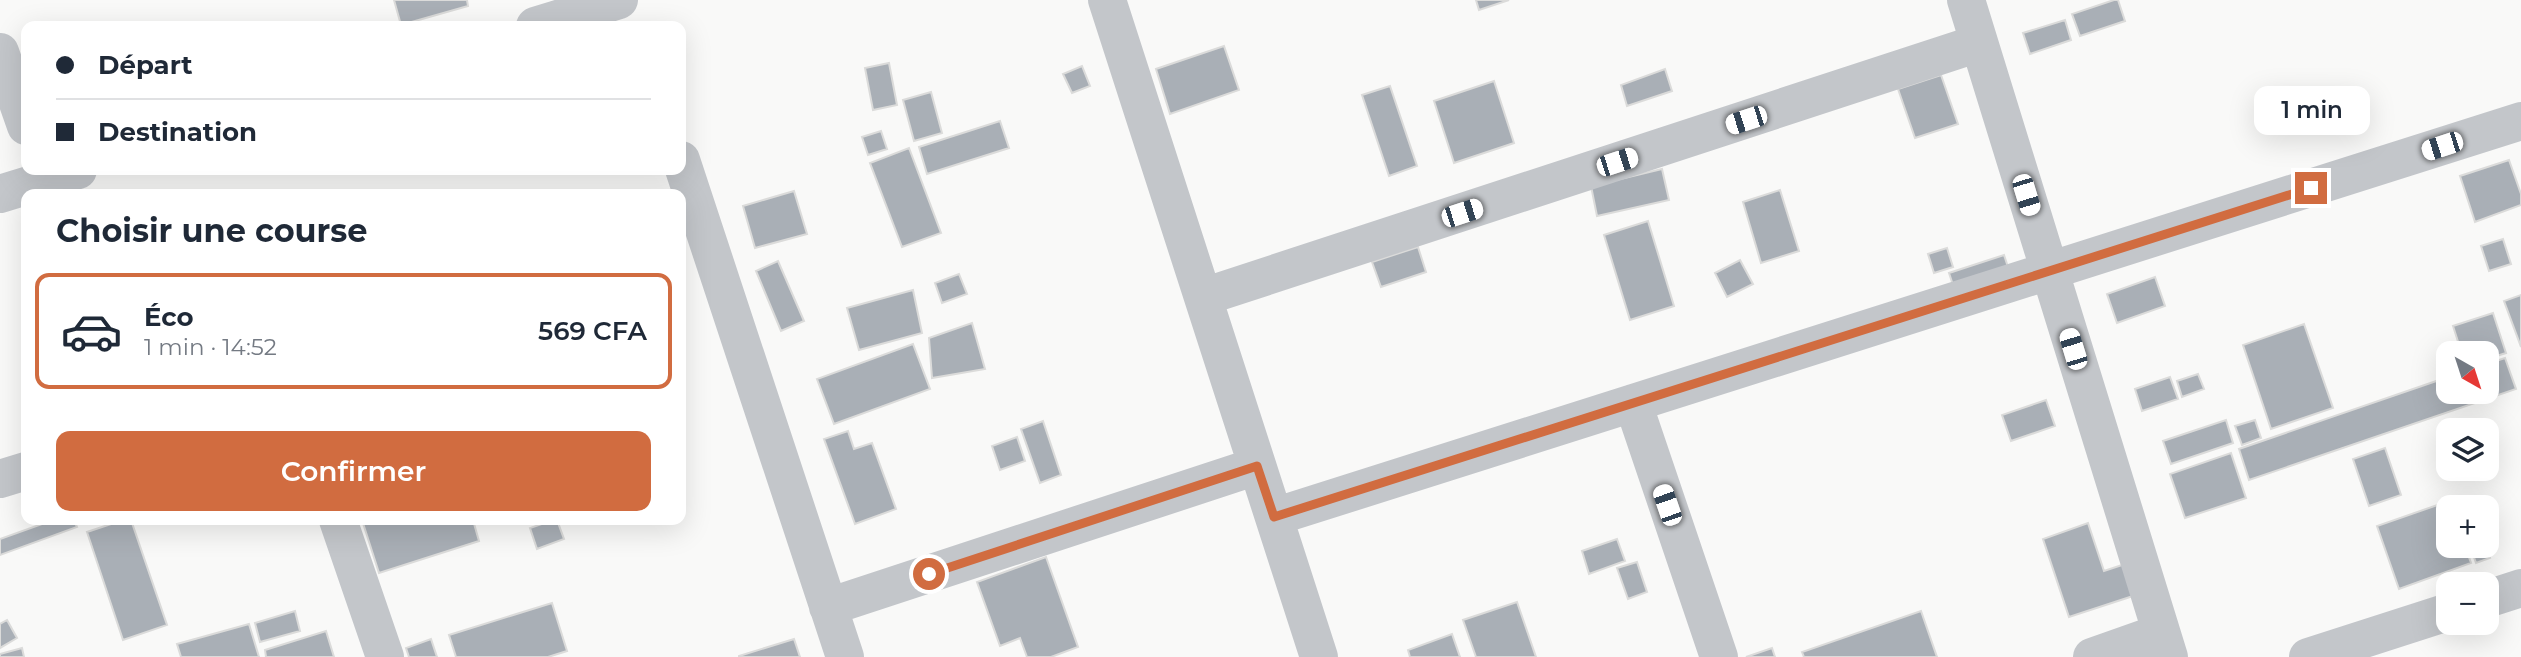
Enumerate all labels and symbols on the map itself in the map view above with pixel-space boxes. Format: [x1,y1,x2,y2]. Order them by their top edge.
callout: 1 min [2253,86,2369,136]
car [1723,104,1770,136]
car [2419,130,2466,162]
car [1594,146,1641,178]
car [2010,172,2043,218]
route end [2295,172,2327,204]
car [1439,197,1486,229]
car [2057,326,2090,372]
north arrow [2436,341,2499,404]
car [1651,482,1684,528]
route start [913,558,945,590]

